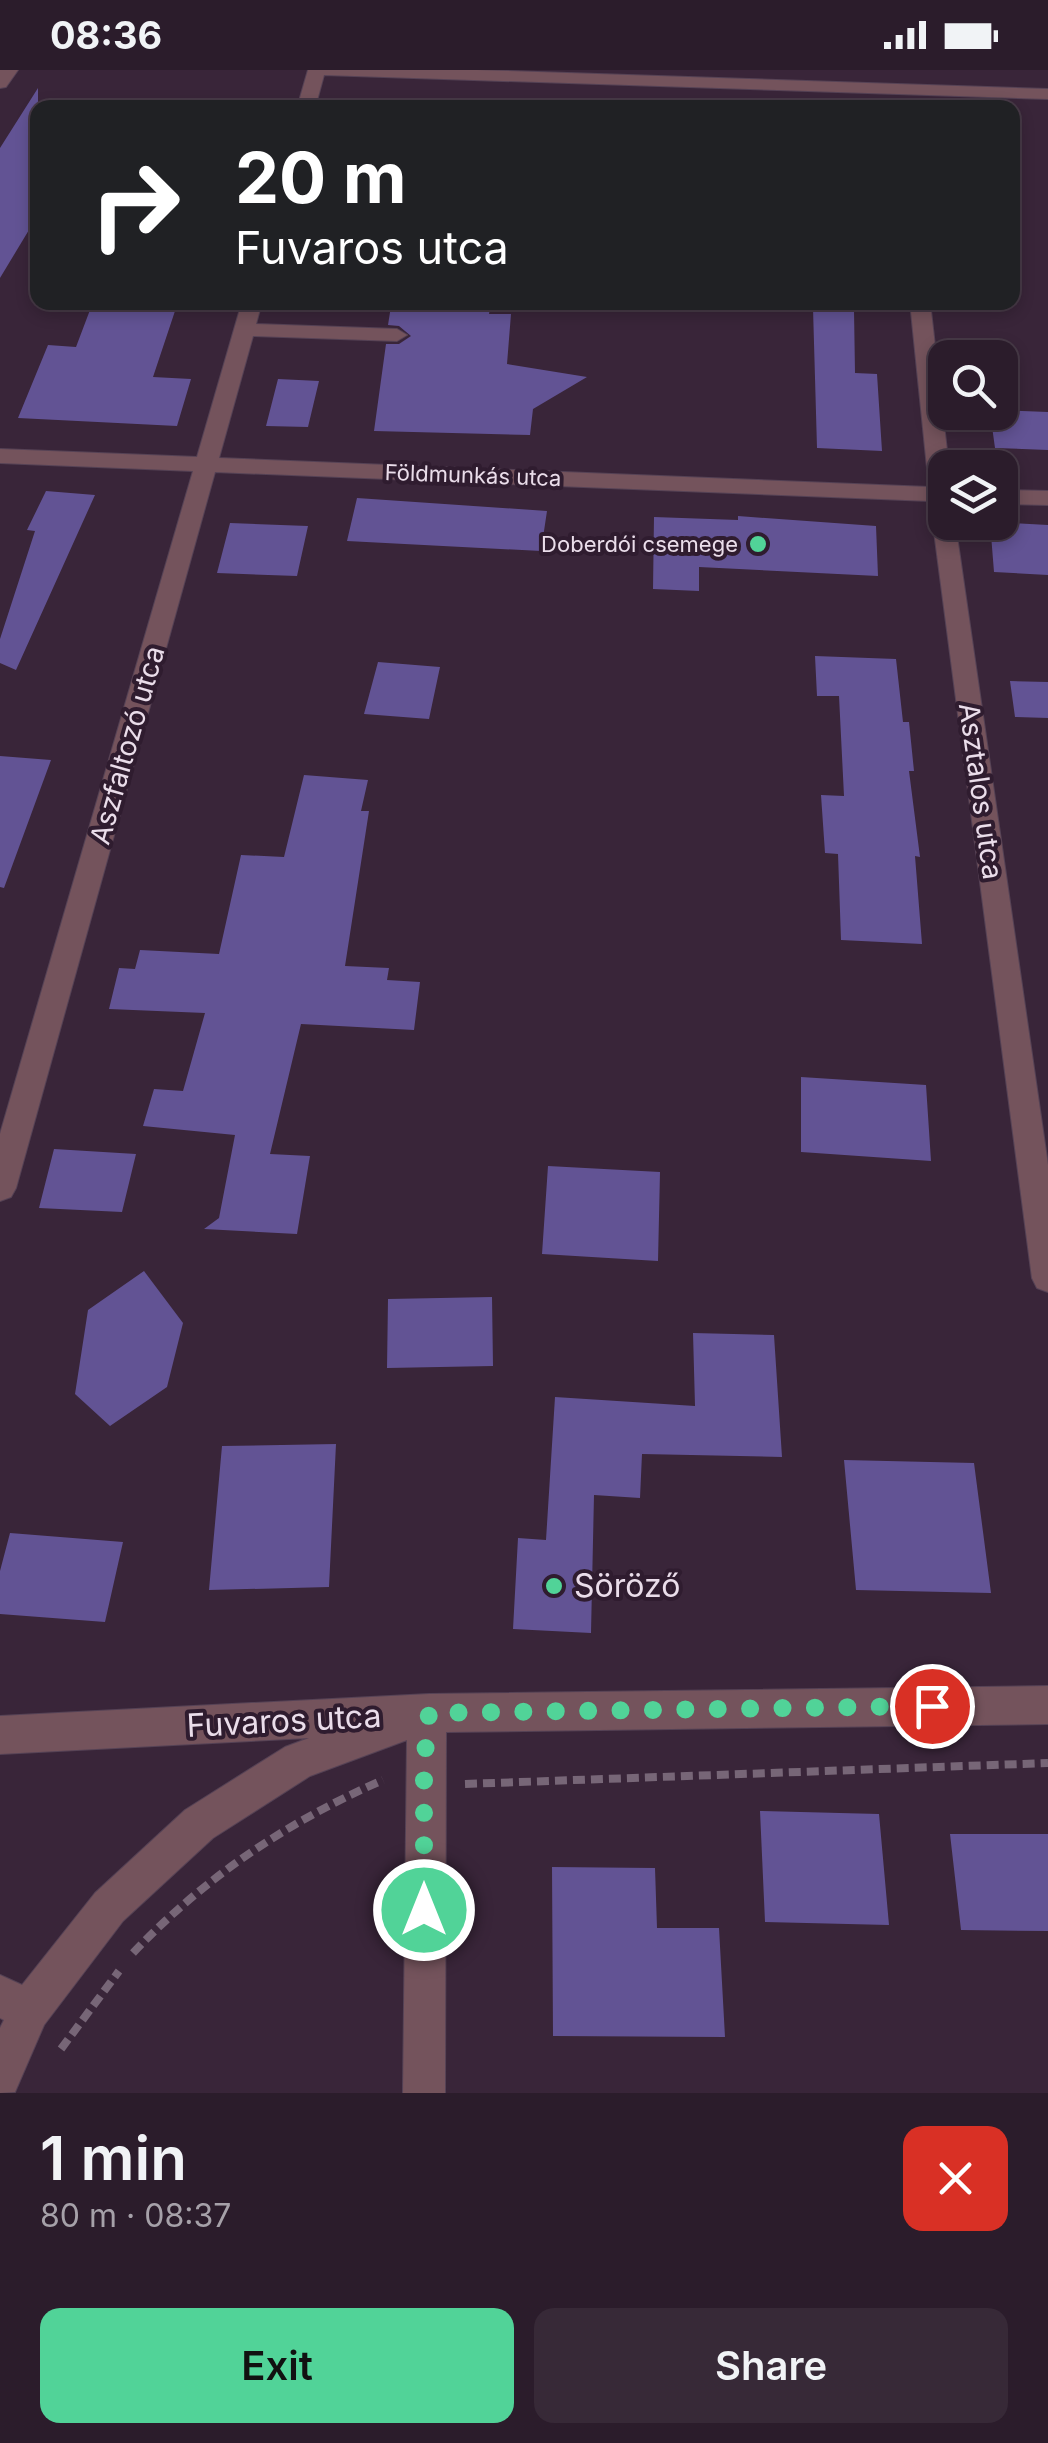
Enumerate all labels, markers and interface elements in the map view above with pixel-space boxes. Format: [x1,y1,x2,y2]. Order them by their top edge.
text: 08:36 [50,12,162,58]
text: 20 m [235,135,407,220]
icon: right [70,140,200,270]
text: Fuvaros utca [235,220,509,275]
map controls [928,340,1018,540]
button: search [928,340,1018,430]
button: layers [928,450,1018,540]
street label: Földmunkás utca [384,459,562,491]
place label: Doberdói csemege [541,531,738,557]
marker: Doberdói csemege [747,533,769,555]
street label: Aszfaltozó utca [82,642,172,848]
street label: Asztalos utca [952,700,1010,882]
place label: Söröző [574,1566,680,1605]
marker: Söröző [543,1575,565,1597]
pin [890,1664,975,1749]
icon: arrive [905,1679,960,1734]
street label: Fuvaros utca [186,1696,382,1745]
position arrow [372,1858,476,1962]
text: 1 min [40,2122,187,2194]
button: close [903,2126,1008,2231]
text: 80 m · 08:37 [40,2196,231,2235]
button: Exit [40,2308,514,2423]
button: Share [534,2308,1008,2423]

